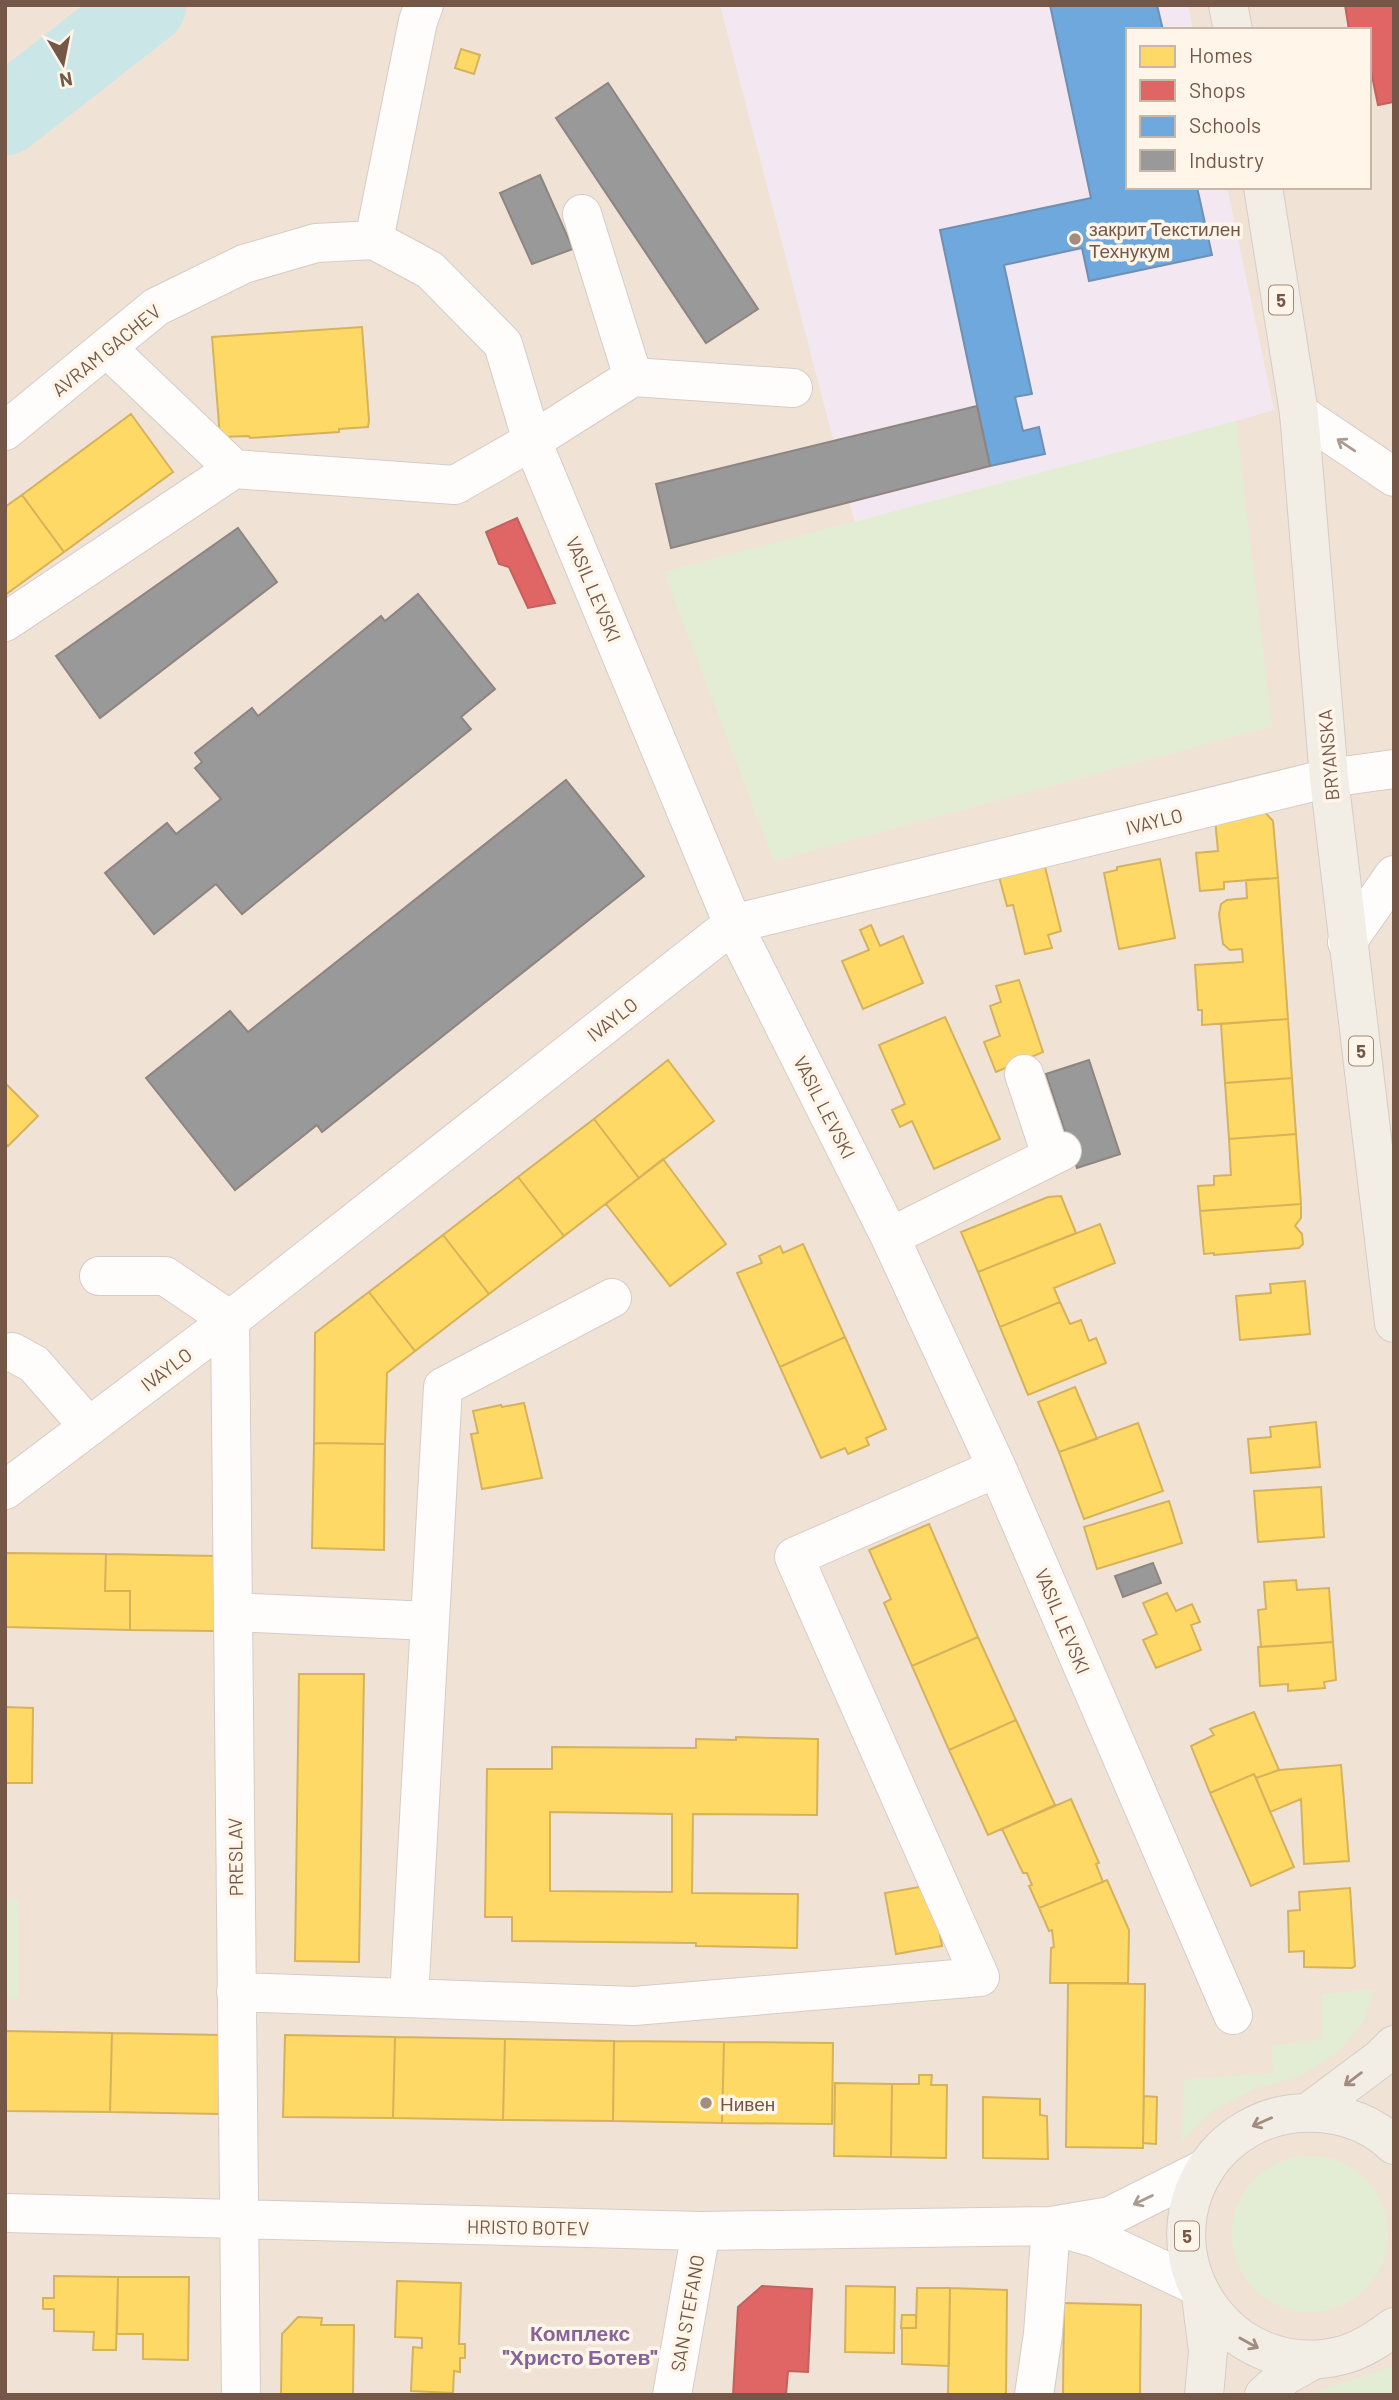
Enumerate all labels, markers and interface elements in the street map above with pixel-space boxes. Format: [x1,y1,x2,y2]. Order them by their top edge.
north arrow [28,28,98,98]
legend [1126,28,1371,189]
text: Homes [1189,42,1253,67]
text: N [58,68,74,93]
text: Shops [1189,77,1246,102]
text: Schools [1189,112,1261,137]
text: Industry [1189,147,1264,172]
place label: закрит Текстилен Технукум [1089,217,1241,262]
marker: закрит Текстилен Технукум [1067,231,1083,247]
road number: 5 [1269,286,1293,314]
street label: AVRAM GACHEV [47,299,165,401]
one-way arrow [1337,438,1357,452]
street label: VASIL LEVSKI [562,533,626,645]
street label: BRYANSKA [1313,708,1343,802]
street label: IVAYLO [1123,803,1185,839]
street label: IVAYLO [582,992,642,1046]
road number: 5 [1349,1036,1373,1066]
street label: VASIL LEVSKI [789,1052,861,1162]
street label: IVAYLO [136,1342,196,1396]
street label: VASIL LEVSKI [1031,1565,1095,1677]
street label: PRESLAV [223,1817,247,1897]
one-way arrow [1344,2072,1363,2087]
place label: Нивен [720,2092,775,2115]
marker: Нивен [698,2095,714,2111]
one-way arrow [1252,2116,1273,2129]
one-way arrow [1133,2193,1154,2207]
street label: HRISTO BOTEV [467,2214,589,2240]
road number: 5 [1175,2222,1199,2250]
street label: SAN STEFANO [665,2253,709,2373]
district label: Комплекс ''Христо Ботев'' [503,2320,658,2369]
one-way arrow [1238,2337,1259,2350]

